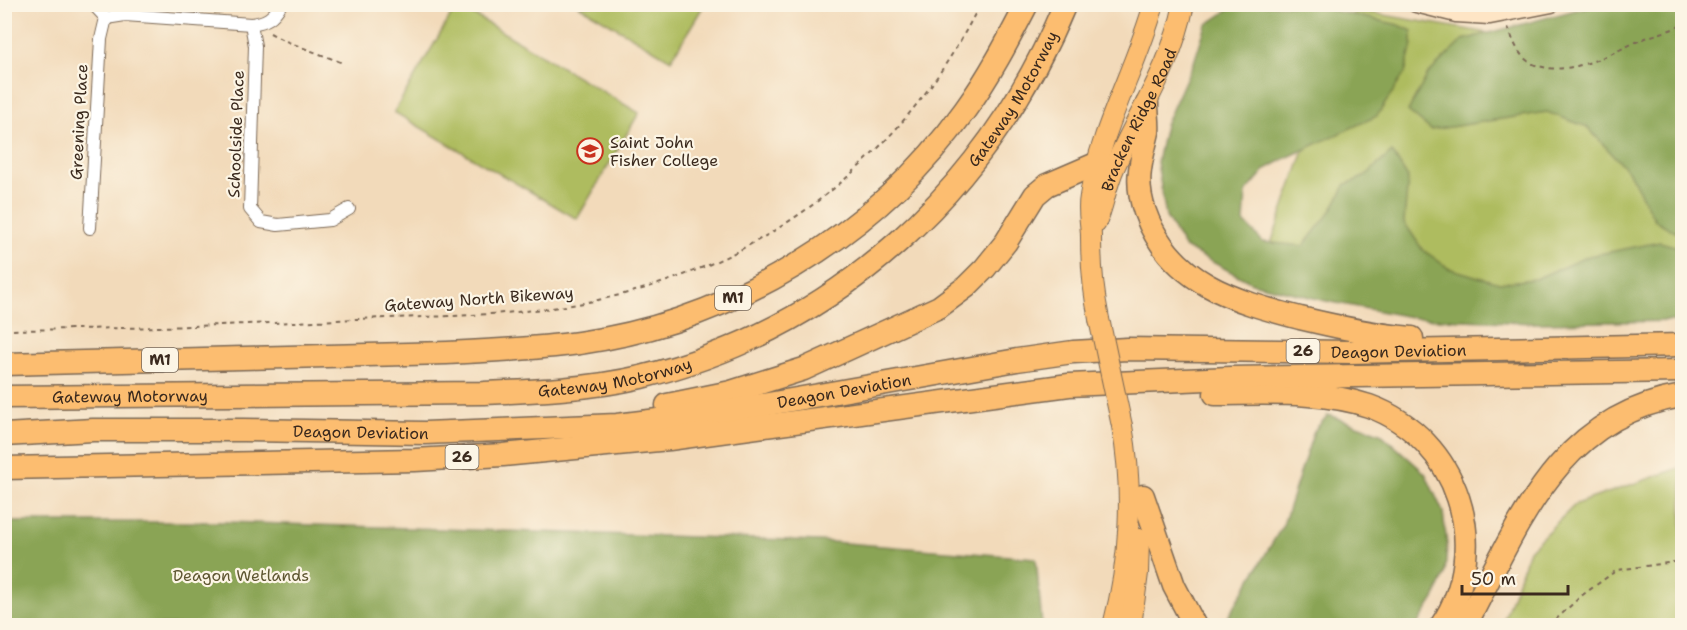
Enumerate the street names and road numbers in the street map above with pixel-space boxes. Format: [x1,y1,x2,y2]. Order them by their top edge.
street label: Gateway Motorway [963,27,1062,171]
street label: Bracken Ridge Road [1096,45,1181,194]
street label: Greening Place [65,63,93,181]
street label: Schoolside Place [223,70,249,198]
street label: Gateway North Bikeway [384,282,574,316]
road number: M1 [715,286,751,310]
road number: 26 [1286,339,1320,363]
street label: Deagon Deviation [1331,339,1467,363]
road number: M1 [142,348,178,372]
street label: Gateway Motorway [537,353,694,401]
street label: Deagon Deviation [775,368,913,413]
street label: Gateway Motorway [52,385,208,407]
street label: Deagon Deviation [293,420,429,444]
road number: 26 [446,445,478,469]

